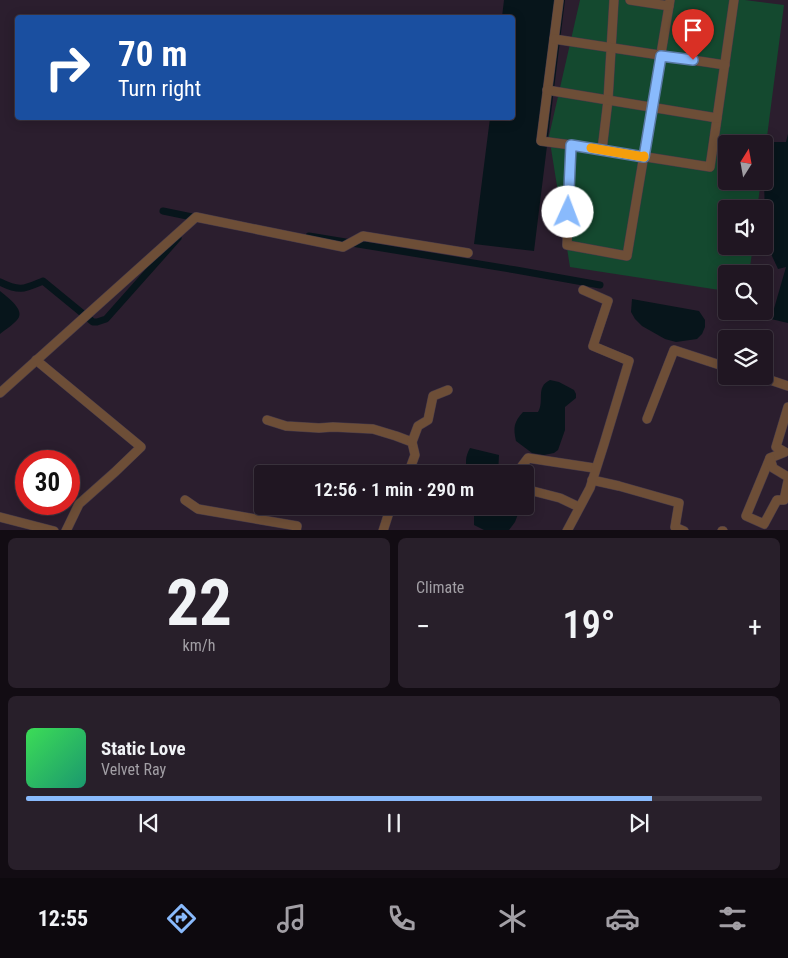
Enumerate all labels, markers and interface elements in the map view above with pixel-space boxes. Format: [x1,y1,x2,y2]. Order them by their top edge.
pin [672,9,714,60]
icon: arrive [679,16,707,44]
text: 70 m [118,34,187,75]
icon: right [35,35,100,100]
text: Turn right [118,76,201,101]
north arrow [718,135,772,190]
map controls [718,135,773,385]
position arrow [541,185,593,237]
button: sound [718,200,773,255]
button: search [718,265,773,320]
button: layers [718,330,773,385]
speed limit sign: 30 [15,450,80,515]
text: 12:56 · 1 min · 290 m [314,478,474,501]
text: 22 [166,565,232,641]
text: Climate [416,578,464,597]
text: 19° [563,603,615,647]
text: − [416,610,430,643]
text: + [748,610,762,643]
text: km/h [183,636,215,655]
text: Static Love [101,737,186,760]
text: Velvet Ray [101,760,166,779]
icon: previous [135,809,163,837]
icon: pause [380,809,408,837]
icon: next [625,809,653,837]
icon: directions [164,901,199,936]
icon: music [274,901,309,936]
icon: phone [384,901,419,936]
icon: climate [495,901,530,936]
icon: car [605,901,640,936]
icon: filters [715,901,750,936]
text: 12:55 [38,906,88,931]

